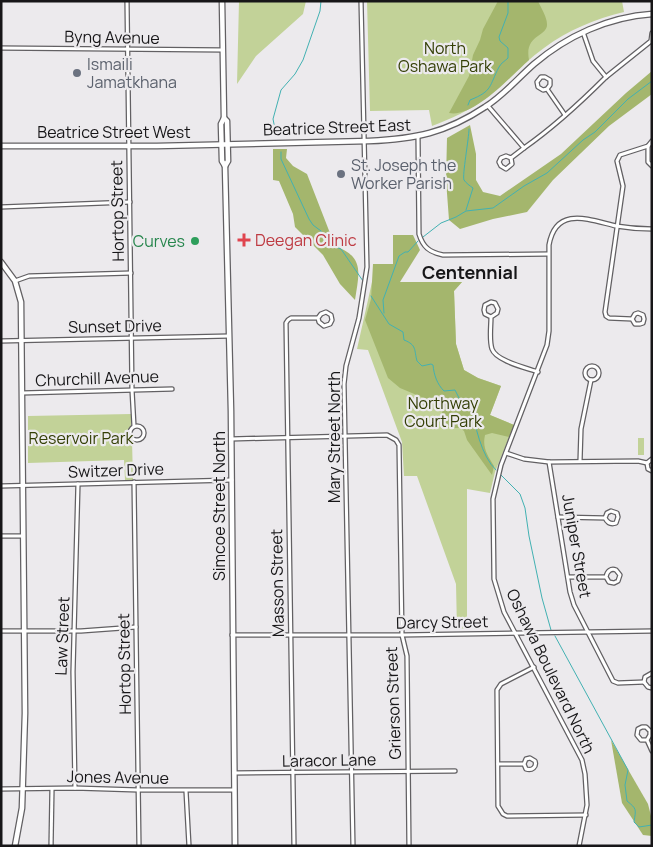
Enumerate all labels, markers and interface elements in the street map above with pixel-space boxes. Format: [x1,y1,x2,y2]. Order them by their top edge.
street label: Byng Avenue [64,25,160,49]
park label: North Oshawa Park [398,37,493,77]
place label: Ismaili Jamatkhana [87,53,177,93]
marker: Ismaili Jamatkhana [71,67,83,79]
street label: Beatrice Street East [263,113,411,141]
street label: Beatrice Street West [37,121,191,143]
place label: St. Joseph the Worker Parish [351,154,456,194]
street label: Hortop Street [105,160,129,262]
marker: St. Joseph the Worker Parish [335,168,347,180]
place label: Deegan Clinic [255,229,357,251]
place label: Curves [133,230,185,252]
marker: Deegan Clinic [237,233,251,247]
marker: Curves [189,235,201,247]
district label: Centennial [422,260,518,284]
street label: Sunset Drive [68,314,162,338]
street label: Churchill Avenue [35,365,159,391]
street label: Mary Street North [323,371,345,503]
park label: Northway Court Park [404,392,483,432]
park label: Reservoir Park [29,427,134,449]
street label: Simcoe Street North [208,431,230,581]
street label: Switzer Drive [68,457,164,483]
street label: Juniper Street [557,492,597,600]
street label: Masson Street [265,529,289,637]
street label: Oshawa Boulevard North [502,585,600,757]
street label: Law Street [50,596,74,676]
street label: Darcy Street [396,610,488,634]
street label: Hortop Street [112,613,136,715]
street label: Grierson Street [380,646,406,760]
street label: Laracor Lane [282,748,376,772]
street label: Jones Avenue [67,765,169,789]

